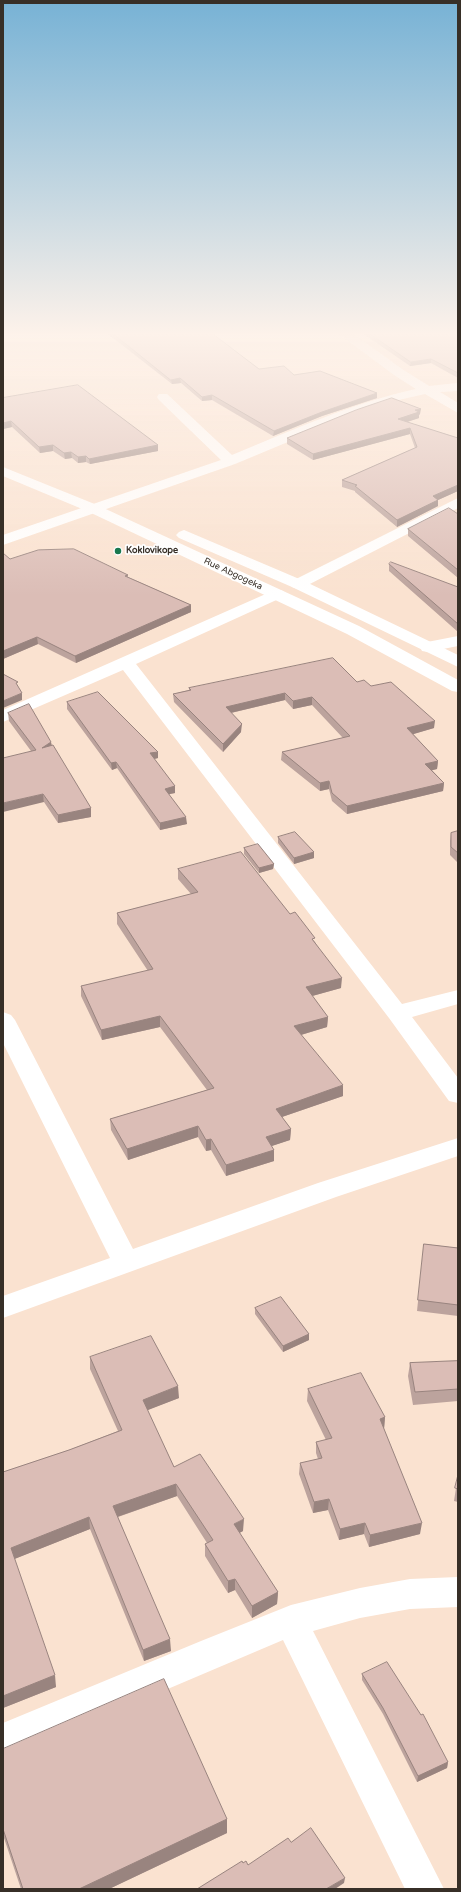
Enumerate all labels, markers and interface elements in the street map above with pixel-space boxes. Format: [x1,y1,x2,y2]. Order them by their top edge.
marker: Koklovikope [113,546,123,556]
place label: Koklovikope [126,546,178,556]
street label: Rue Abgogeka [202,556,264,592]

